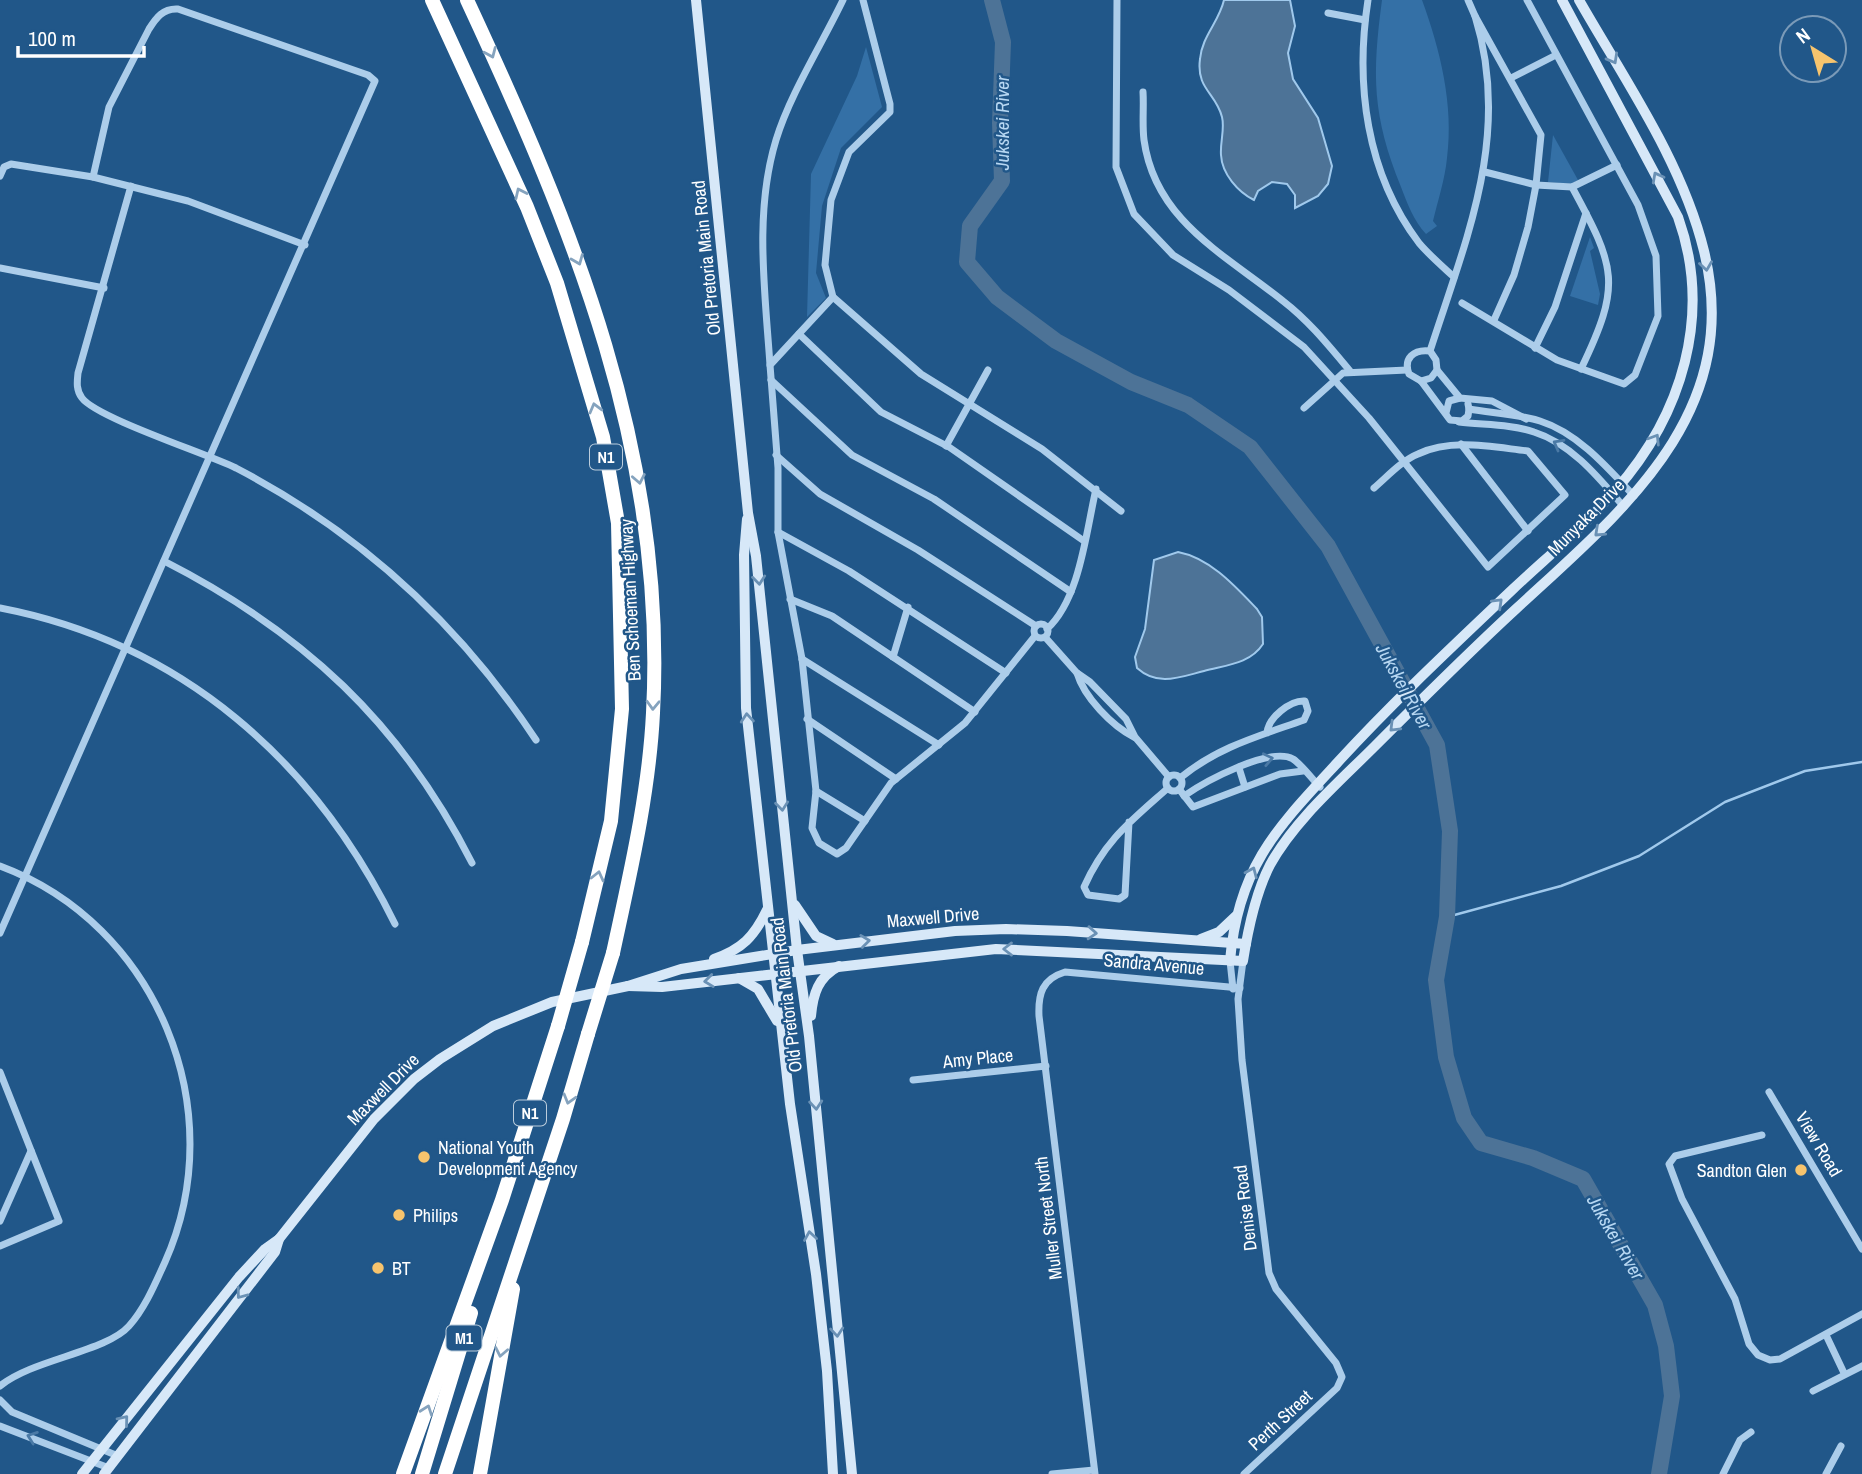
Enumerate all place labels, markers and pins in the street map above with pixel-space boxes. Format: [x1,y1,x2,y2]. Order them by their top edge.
place label: National Youth Development Agency [438,1135,578,1181]
marker: National Youth Development Agency [416,1149,432,1165]
place label: Sandton Glen [1697,1158,1787,1183]
marker: Sandton Glen [1793,1162,1809,1178]
place label: Philips [413,1203,458,1228]
marker: Philips [391,1207,407,1223]
place label: BT [392,1256,411,1281]
marker: BT [370,1260,386,1276]

